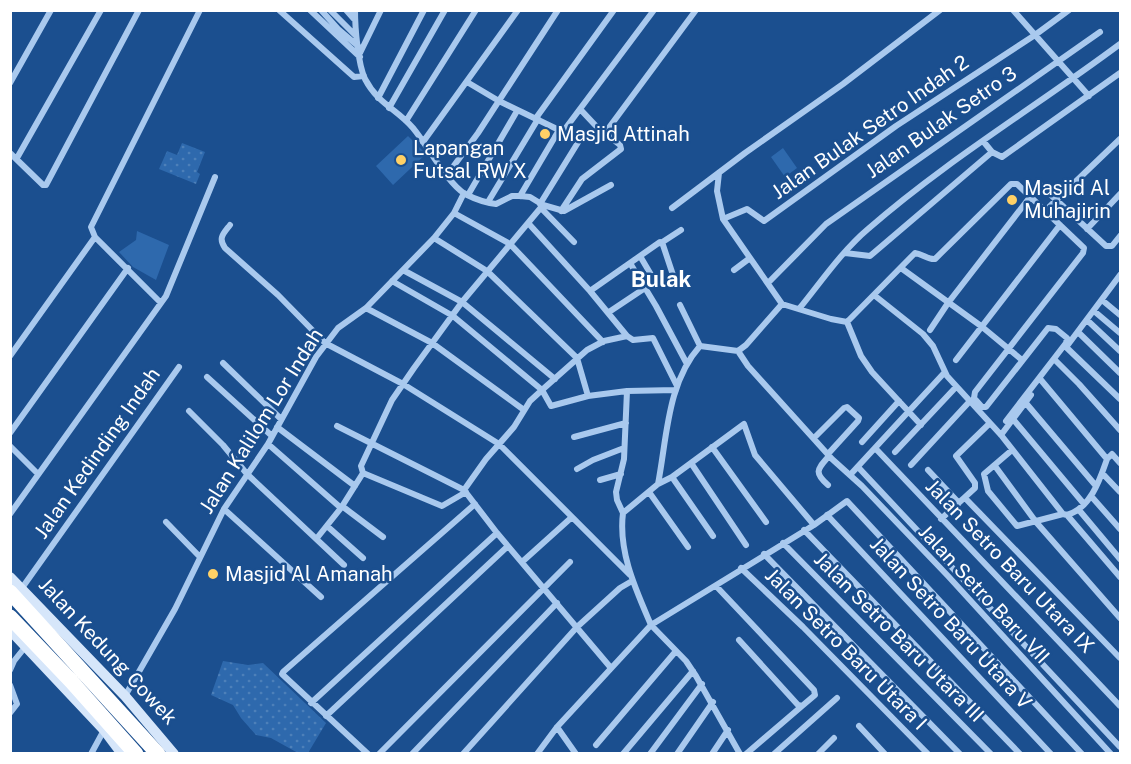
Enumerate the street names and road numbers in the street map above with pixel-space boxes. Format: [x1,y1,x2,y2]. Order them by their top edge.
street label: Jalan Bulak Setro Indah 2 [767,50,973,204]
street label: Jalan Bulak Setro 3 [861,61,1021,183]
street label: Jalan Kalilom Lor Indah [194,324,328,518]
street label: Jalan Kedinding Indah [29,363,165,543]
street label: Jalan Setro Baru Utara IX [921,474,1099,658]
street label: Jalan Setro Baru VII [913,520,1055,668]
street label: Jalan Setro Baru Utara V [865,532,1037,714]
street label: Jalan Setro Baru Utara III [809,547,989,727]
street label: Jalan Setro Baru Utara I [760,563,932,735]
street label: Jalan Kedung Cowek [34,573,182,729]

